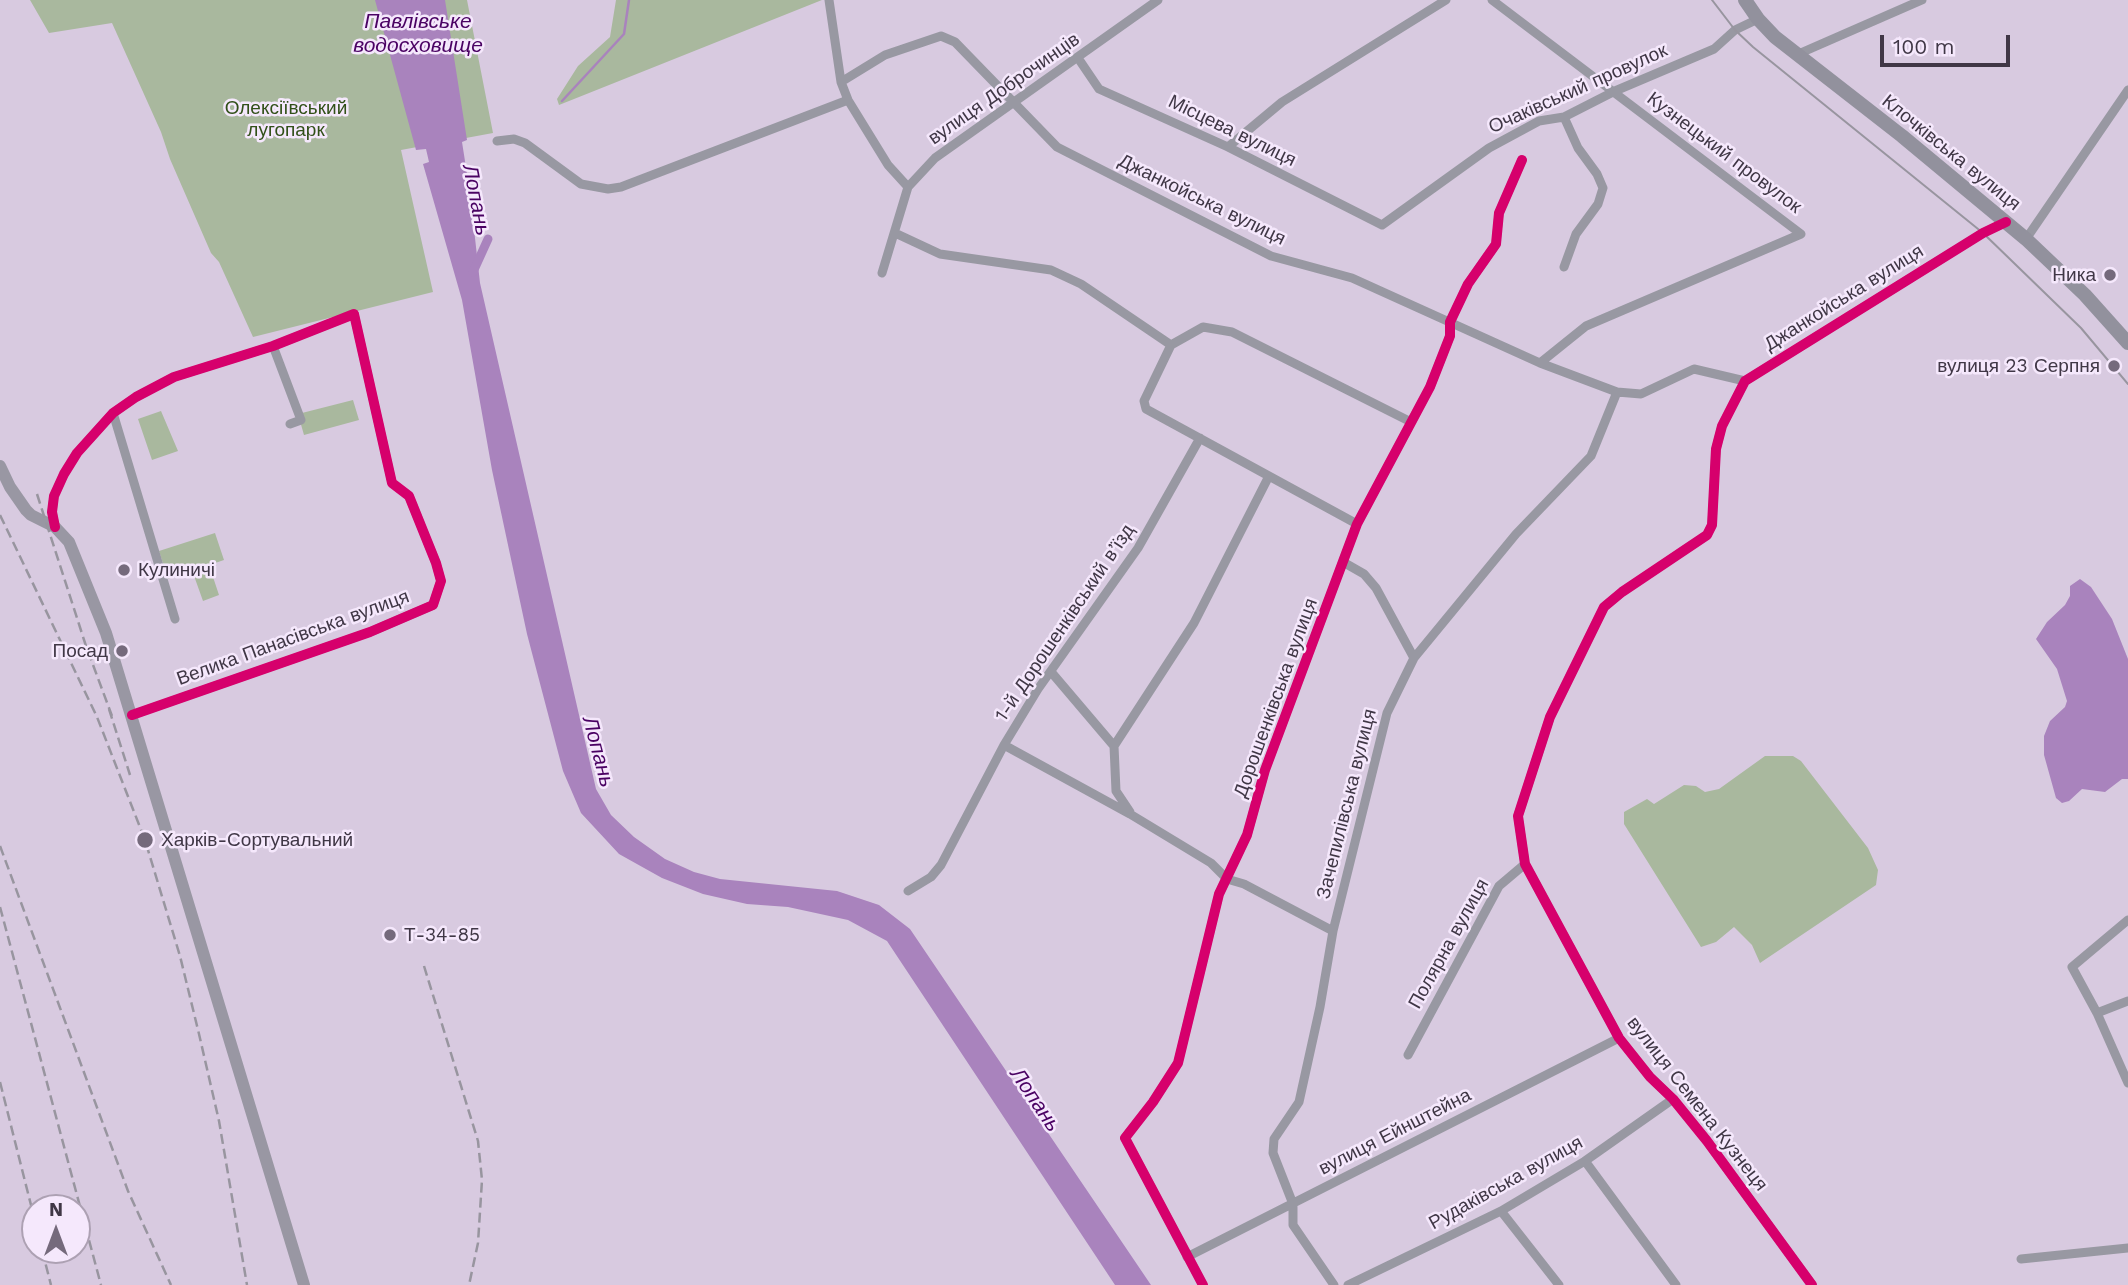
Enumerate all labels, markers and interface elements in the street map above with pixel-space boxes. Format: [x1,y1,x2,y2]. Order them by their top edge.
water label: Павлівське водосховище [353,9,483,59]
scale bar [1883,21,2012,65]
street label: вулиця Доброчинців [924,28,1084,150]
text: 100 m [1893,34,1955,59]
street label: Очаківський провулок [1485,39,1671,139]
street label: Кузнецький провулок [1642,87,1806,219]
street label: Місцева вулиця [1164,90,1300,172]
street label: Клочківська вулиця [1877,90,2025,216]
park label: Олексіївський лугопарк [225,97,347,141]
street label: Джанкойська вулиця [1115,150,1289,250]
water label: Лопань [457,162,495,238]
street label: Джанкойська вулиця [1760,240,1928,356]
place label: Ника [2052,264,2096,286]
marker: Ника [2102,267,2118,283]
place label: вулиця 23 Серпня [1937,355,2100,377]
marker: вулиця 23 Серпня [2106,358,2122,374]
street label: 1-й Дорошенківський в’їзд [990,520,1140,726]
place label: Кулиничі [138,559,215,581]
marker: Кулиничі [116,562,132,578]
street label: Велика Панасівська вулиця [174,585,412,691]
street label: Дорошенківська вулиця [1229,595,1323,801]
place label: Посад [53,640,108,662]
marker: Посад [114,643,130,659]
street label: Зачепилівська вулиця [1312,707,1382,901]
water label: Лопань [577,714,619,790]
place label: Харків-Сортувальний [161,829,353,851]
marker: Харків-Сортувальний [135,830,155,850]
street label: Полярна вулиця [1404,875,1494,1013]
place label: Т-34-85 [404,924,480,946]
marker: Т-34-85 [382,927,398,943]
street label: вулиця Семена Кузнеця [1622,1012,1772,1196]
water label: Лопань [1004,1063,1066,1137]
street label: вулиця Ейнштейна [1315,1084,1475,1180]
street label: Рудаківська вулиця [1425,1131,1587,1235]
north arrow [21,1194,91,1264]
text: N [49,1198,63,1221]

